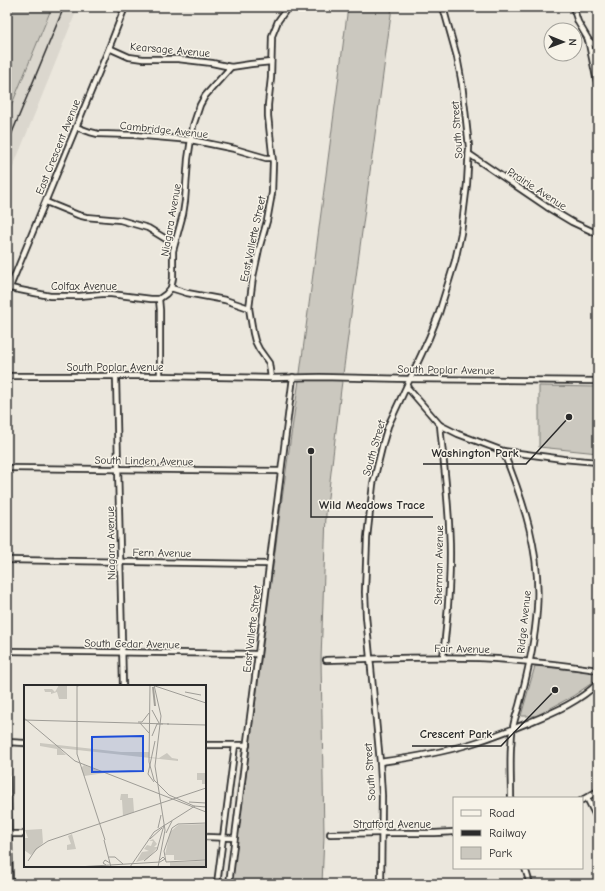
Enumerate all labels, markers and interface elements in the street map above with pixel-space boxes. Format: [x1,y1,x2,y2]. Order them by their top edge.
north arrow [543,22,583,62]
text: N [566,38,579,46]
street label: Kearsage Avenue [129,40,211,60]
street label: East Crescent Avenue [33,97,83,197]
street label: South Street [448,100,465,159]
street label: Cambridge Avenue [119,119,209,141]
street label: Prairie Avenue [505,165,569,213]
street label: Niagara Avenue [158,182,184,258]
street label: East Vallette Street [238,194,269,283]
street label: Colfax Avenue [51,280,117,293]
street label: South Poplar Avenue [66,361,164,374]
street label: South Poplar Avenue [397,363,495,377]
street label: South Street [360,418,388,478]
callout: Washington Park [423,440,526,464]
text: Washington Park [431,446,519,460]
street label: South Linden Avenue [94,454,194,468]
callout: Wild Meadows Trace [311,493,433,517]
text: Wild Meadows Trace [319,498,425,512]
street label: Niagara Avenue [104,505,118,580]
street label: Sherman Avenue [432,524,446,605]
street label: Fern Avenue [132,546,192,560]
street label: East Vallette Street [240,584,264,673]
street label: Ridge Avenue [514,589,534,654]
street label: South Cedar Avenue [84,637,180,651]
street label: Fair Avenue [434,642,490,656]
inset map [24,685,206,867]
callout: Crescent Park [412,722,501,746]
text: Crescent Park [420,727,492,741]
street label: South Street [361,742,378,801]
legend [453,797,583,869]
text: Road [489,806,515,820]
street label: Stratford Avenue [353,818,431,831]
text: Railway [489,826,527,840]
text: Park [489,846,512,860]

